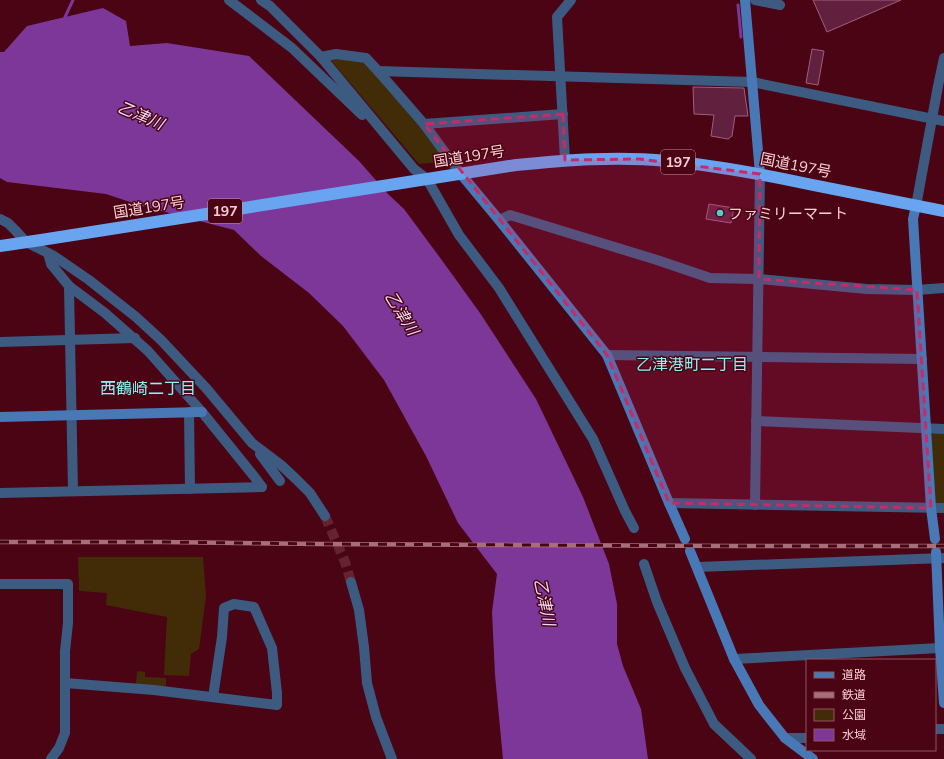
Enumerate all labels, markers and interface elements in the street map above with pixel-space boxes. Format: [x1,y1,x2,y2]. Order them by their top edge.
water label: 乙津川 [115,96,169,134]
street label: 国道197号 [432,141,506,171]
street label: 国道197号 [759,149,833,181]
road number: 197 [661,150,695,174]
street label: 国道197号 [112,192,186,222]
road number: 197 [208,199,242,223]
place label: ファミリーマート [728,204,848,223]
marker: ファミリーマート [715,208,725,218]
water label: 乙津川 [381,287,424,340]
district label: 乙津港町二丁目 [636,354,748,374]
district label: 西鶴崎二丁目 [100,378,196,398]
water label: 乙津川 [530,576,560,630]
legend [806,659,936,751]
text: 道路 [842,667,866,682]
text: 鉄道 [842,687,866,702]
text: 公園 [842,707,866,722]
text: 水域 [842,727,866,742]

